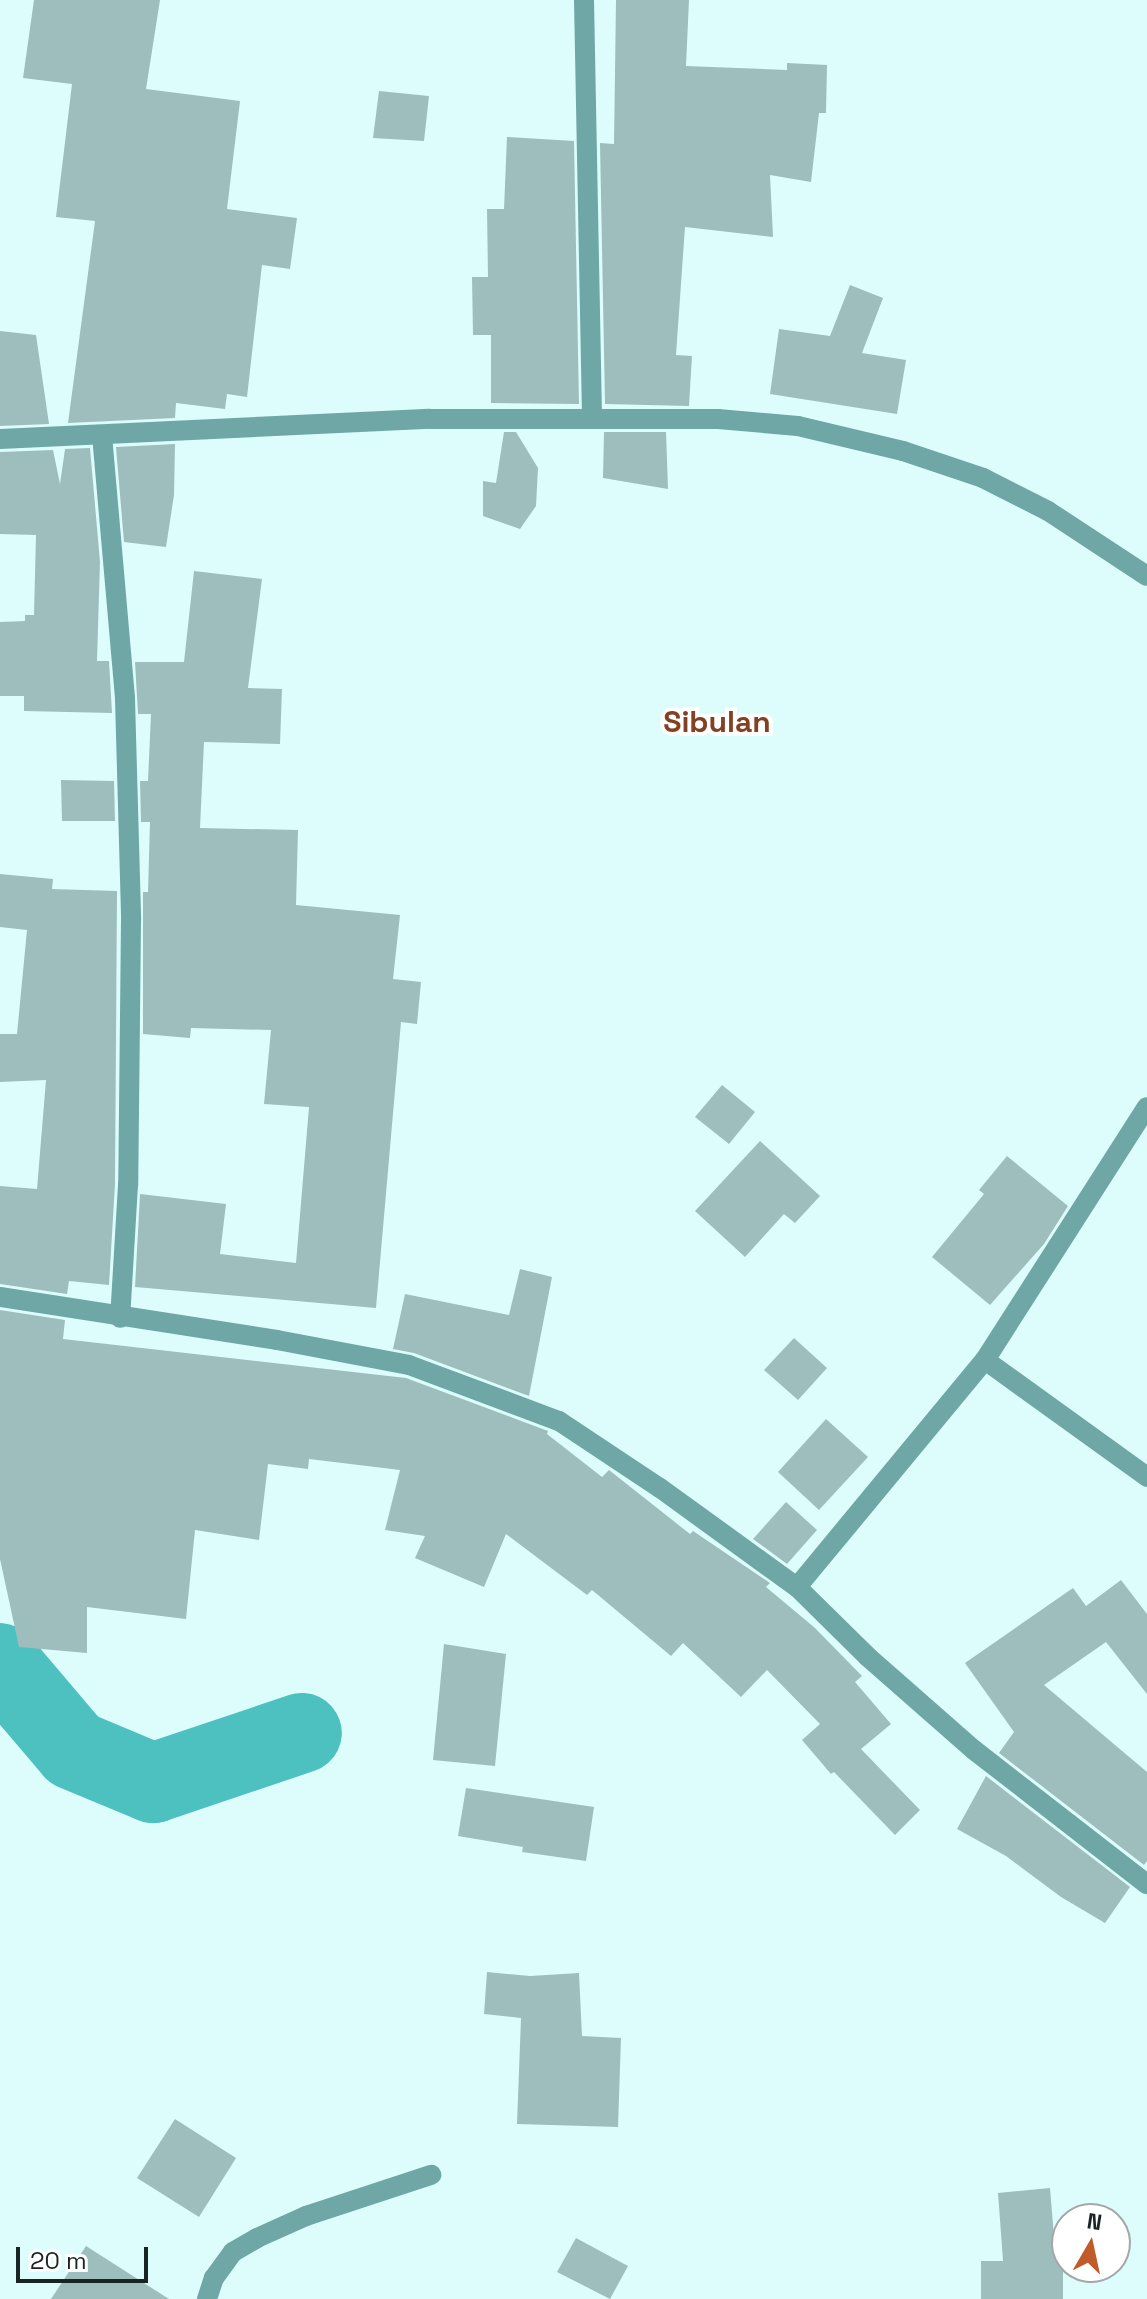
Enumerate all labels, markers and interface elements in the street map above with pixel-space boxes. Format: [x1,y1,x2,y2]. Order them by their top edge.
district label: Sibulan [663,704,771,740]
north arrow [1051,2203,1131,2283]
text: N [1085,2206,1104,2236]
scale bar [20,2231,152,2281]
text: 20 m [30,2245,87,2276]

